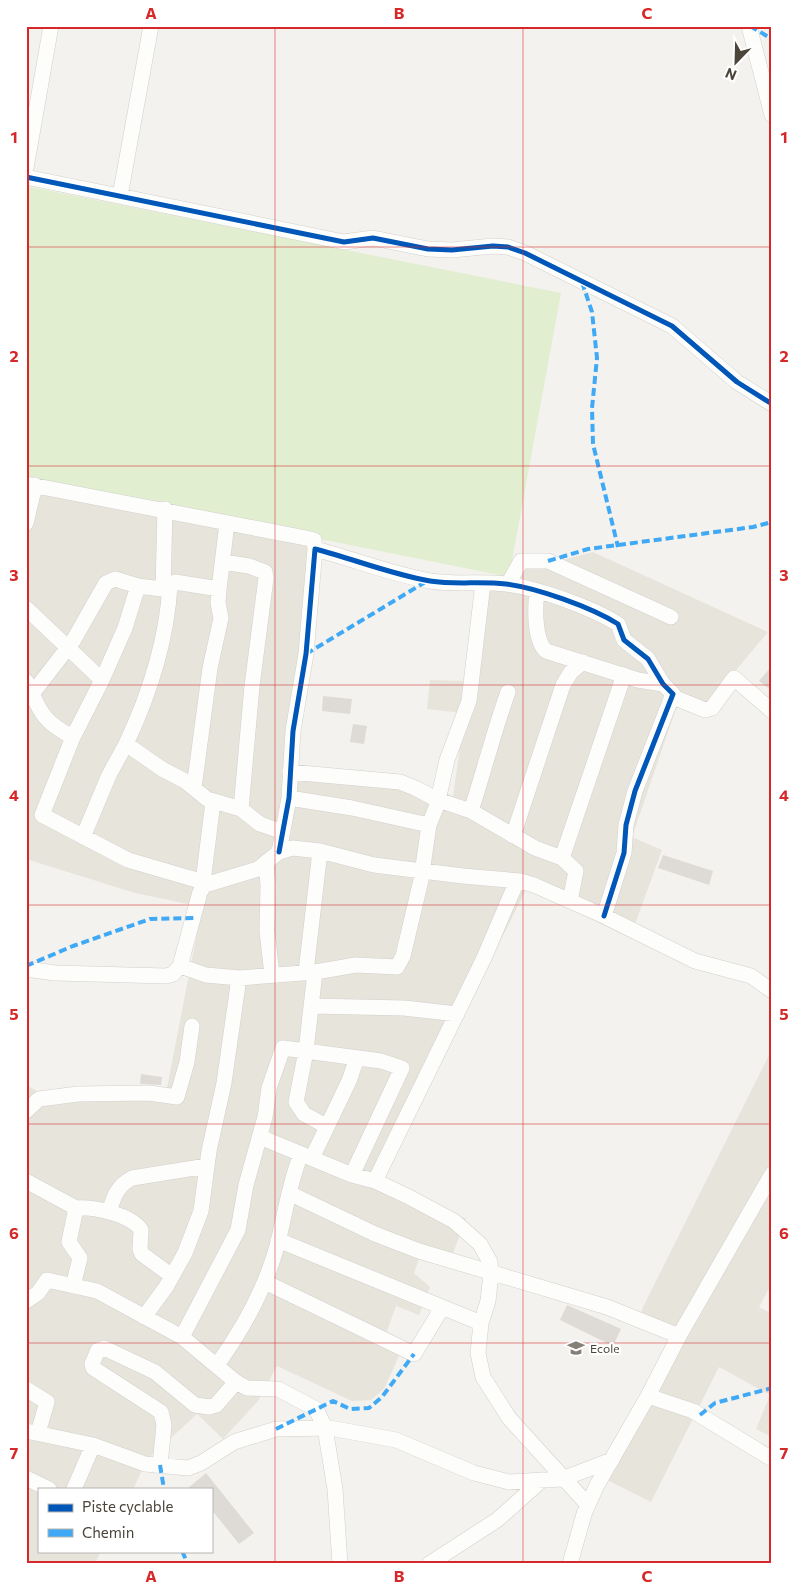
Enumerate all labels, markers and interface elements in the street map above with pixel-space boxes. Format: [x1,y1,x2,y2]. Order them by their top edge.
text: A [145,3,157,22]
text: B [394,3,405,22]
text: C [642,3,653,22]
north arrow [710,38,760,88]
text: N [723,65,739,84]
text: 1 [10,127,18,146]
text: 1 [780,127,788,146]
text: 2 [9,346,19,365]
text: 2 [779,346,789,365]
text: 3 [9,565,19,584]
text: 3 [779,565,789,584]
text: 4 [9,785,19,804]
text: 4 [779,785,789,804]
text: 5 [9,1004,19,1023]
text: 5 [779,1004,789,1023]
text: 6 [9,1223,19,1242]
text: 6 [779,1223,789,1242]
school or university icon: Ecole [566,1338,586,1358]
place label: Ecole [590,1341,620,1355]
text: 7 [10,1443,19,1462]
text: 7 [780,1443,789,1462]
legend [38,1488,212,1552]
text: Piste cyclable [82,1497,174,1515]
text: Chemin [82,1523,134,1541]
text: A [145,1566,157,1585]
text: B [394,1566,405,1585]
text: C [642,1566,653,1585]

